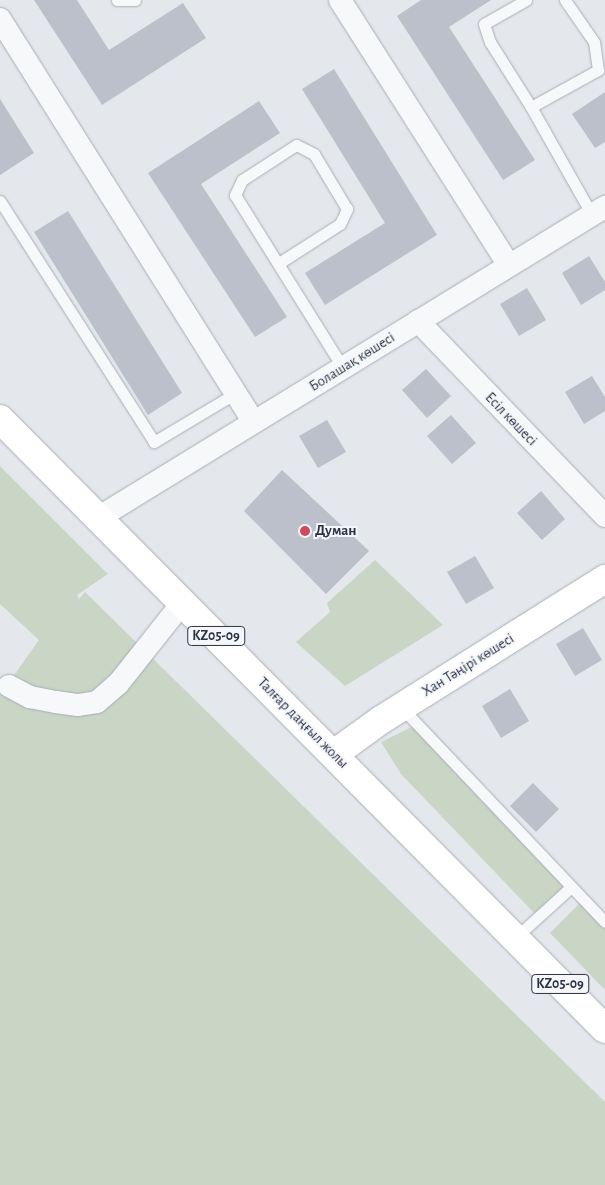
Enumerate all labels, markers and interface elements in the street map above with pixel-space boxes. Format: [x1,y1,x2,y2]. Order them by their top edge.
street label: Болашақ көшесі [306,329,398,395]
street label: Есіл көшесі [481,388,541,450]
place label: Думан [315,522,357,540]
marker: Думан [299,525,311,537]
road number: KZ05-09 [187,624,245,648]
street label: Хан Тәңірі көшесі [419,629,517,701]
street label: Талғар даңғыл жолы [254,674,352,772]
road number: KZ05-09 [531,972,589,996]

